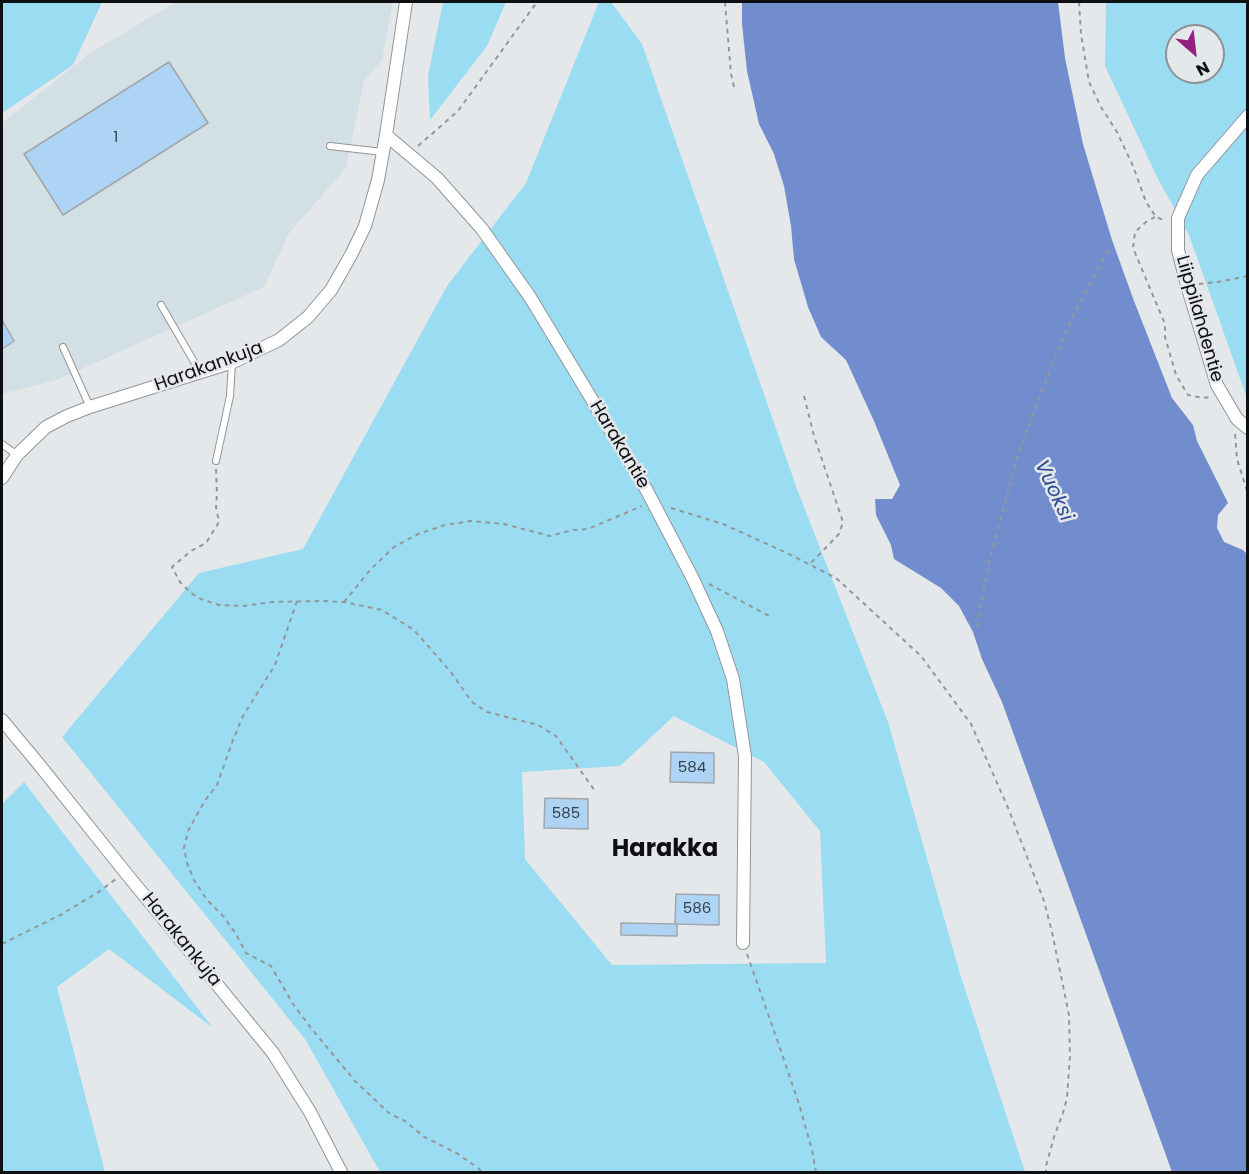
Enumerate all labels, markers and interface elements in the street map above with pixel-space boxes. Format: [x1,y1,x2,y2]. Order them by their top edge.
north arrow [1165,24,1225,84]
text: N [1192,56,1213,82]
house number: 1 [114,129,118,147]
street label: Liippilahdentie [1171,253,1227,385]
street label: Harakankuja [152,337,266,397]
street label: Harakantie [584,397,654,493]
water label: Vuoksi [1028,457,1078,525]
house number: 584 [678,759,706,777]
house number: 585 [552,805,580,823]
district label: Harakka [612,836,718,864]
street label: Harakankuja [137,889,225,991]
house number: 586 [683,900,711,918]

